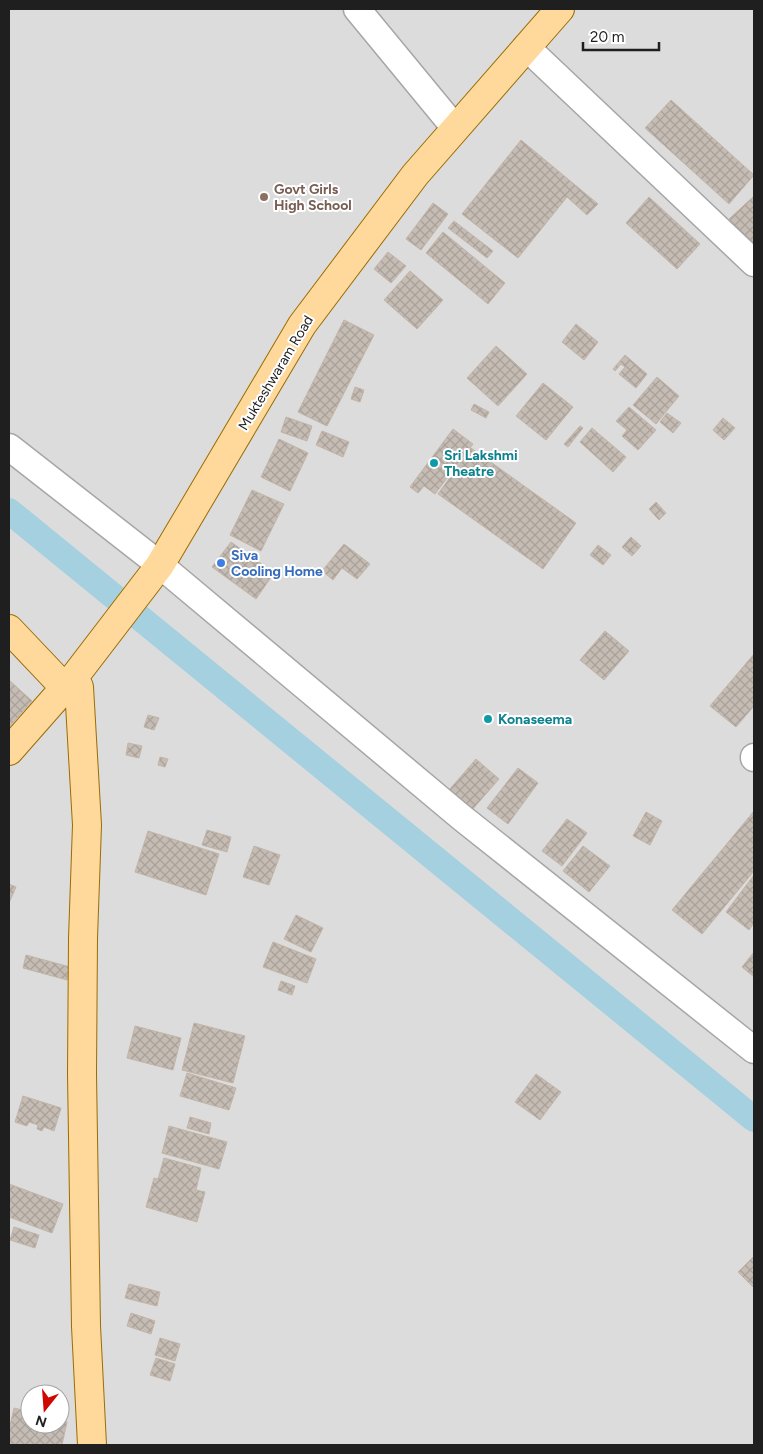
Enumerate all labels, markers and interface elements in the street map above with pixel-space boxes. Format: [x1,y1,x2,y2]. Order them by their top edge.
scale bar [583,20,659,52]
text: 20 m [590,28,624,46]
place label: Govt Girls High School [274,181,352,214]
marker: Govt Girls High School [258,191,270,203]
street label: Mukteshwaram Road [235,312,317,434]
place label: Sri Lakshmi Theatre [444,447,518,480]
marker: Sri Lakshmi Theatre [428,457,440,469]
place label: Siva Cooling Home [231,547,323,580]
marker: Siva Cooling Home [215,557,227,569]
place label: Konaseema [498,711,572,728]
marker: Konaseema [482,713,494,725]
north arrow [20,1384,70,1434]
text: N [34,1411,49,1431]

